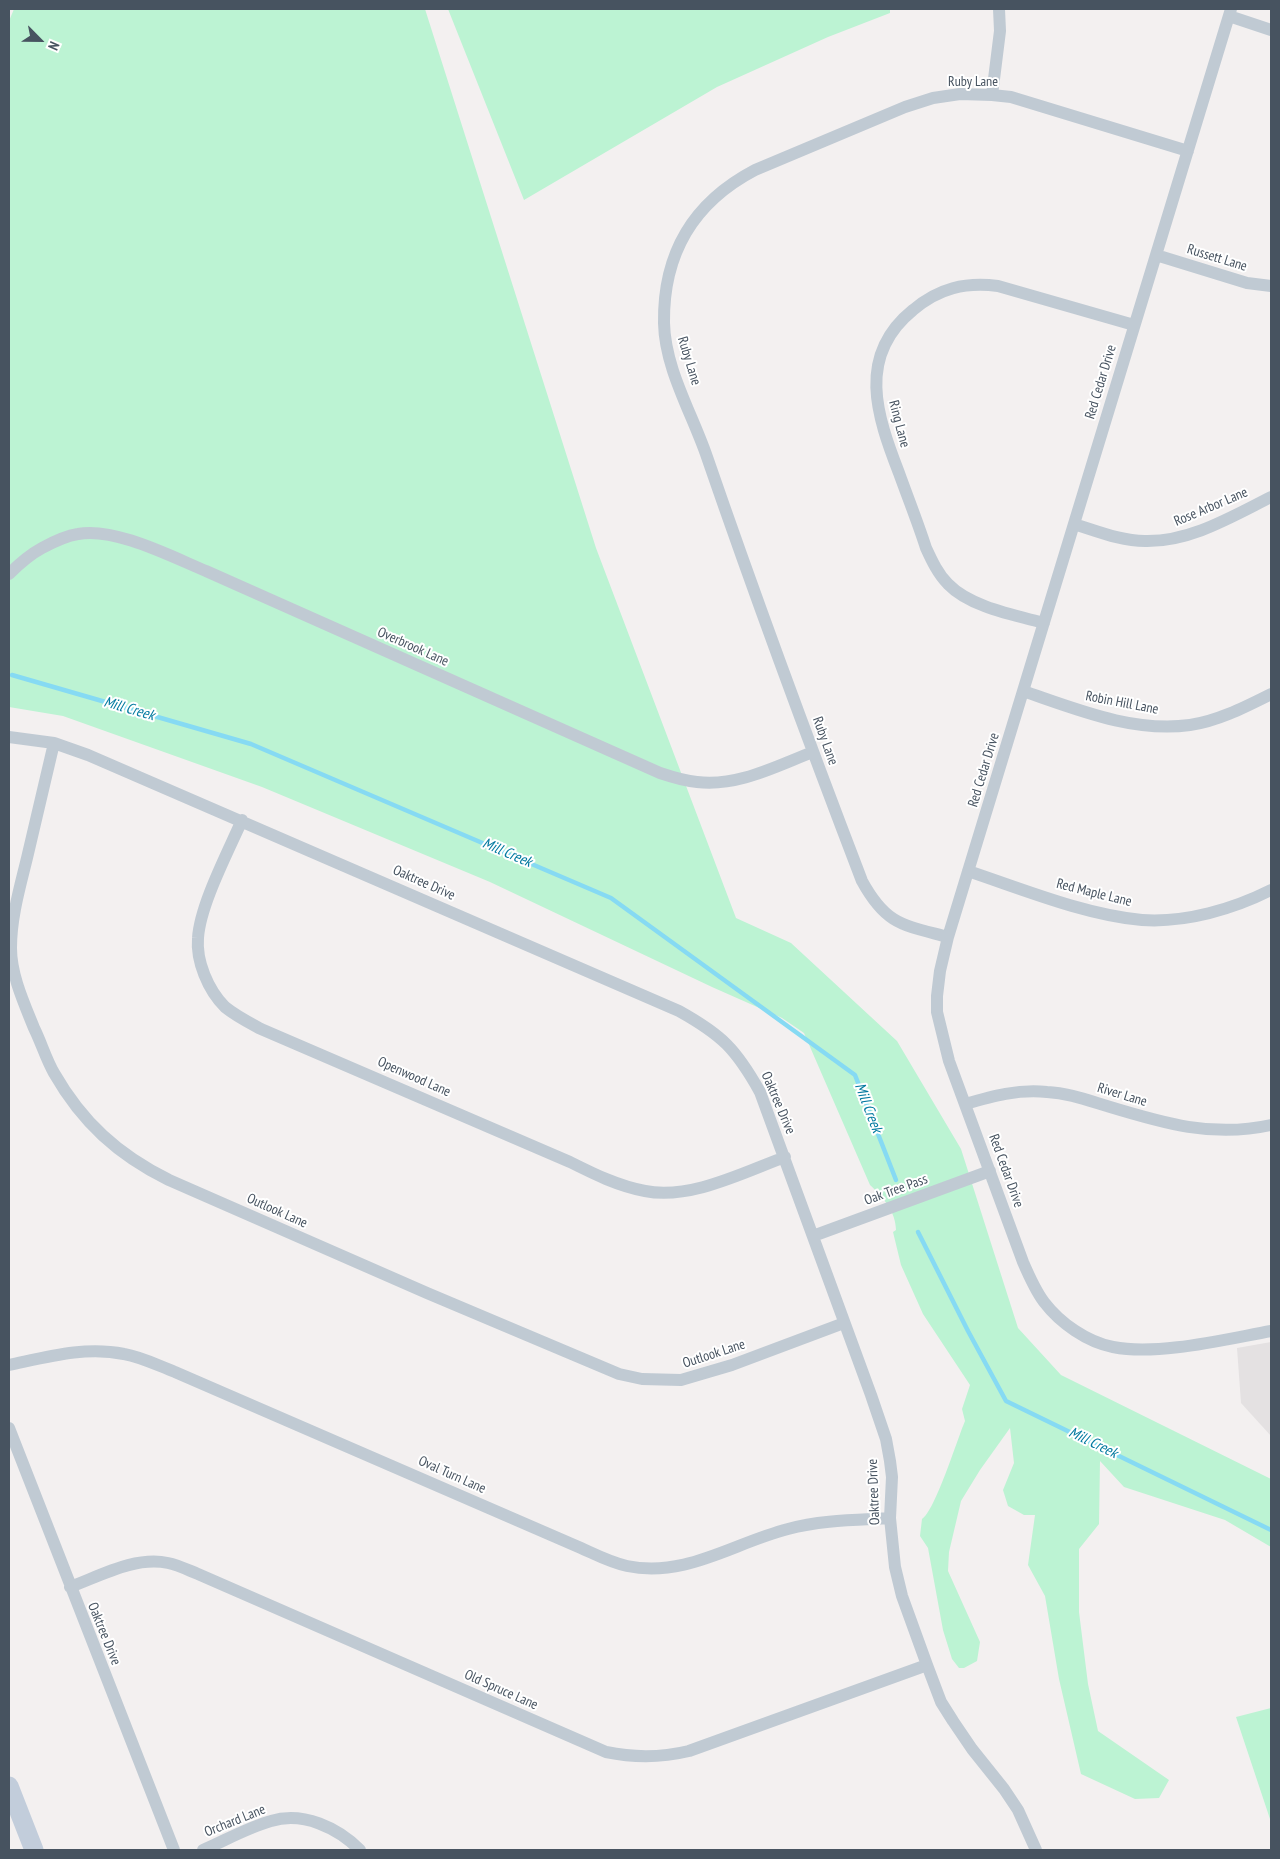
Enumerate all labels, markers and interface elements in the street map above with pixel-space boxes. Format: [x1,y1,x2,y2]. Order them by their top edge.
north arrow [15,15,65,65]
text: N [44,39,64,53]
street label: Ruby Lane [948,74,998,90]
street label: Russett Lane [1185,241,1249,275]
street label: Ruby Lane [674,335,704,387]
street label: Red Cedar Drive [1082,343,1120,421]
street label: Ring Lane [885,399,913,449]
street label: Rose Arbor Lane [1172,484,1250,530]
street label: Overbrook Lane [375,624,451,670]
street label: Robin Hill Lane [1084,688,1160,718]
water label: Mill Creek [102,693,156,725]
street label: Ruby Lane [809,715,841,767]
street label: Red Cedar Drive [965,731,1003,809]
water label: Mill Creek [480,835,534,871]
street label: Oaktree Drive [390,862,458,904]
street label: Red Maple Lane [1055,876,1133,910]
street label: Openwood Lane [375,1053,453,1101]
street label: Oaktree Drive [757,1069,799,1137]
street label: River Lane [1095,1080,1149,1110]
water label: Mill Creek [850,1081,886,1135]
street label: Red Cedar Drive [985,1132,1027,1210]
street label: Oak Tree Pass [862,1171,930,1209]
street label: Outlook Lane [244,1190,310,1232]
street label: Outlook Lane [681,1336,747,1372]
water label: Mill Creek [1066,1424,1120,1462]
street label: Oval Turn Lane [416,1453,488,1497]
street label: Oaktree Drive [864,1459,884,1525]
street label: Oaktree Drive [84,1600,124,1668]
street label: Old Spruce Lane [462,1666,540,1714]
street label: Orchard Lane [202,1801,268,1841]

